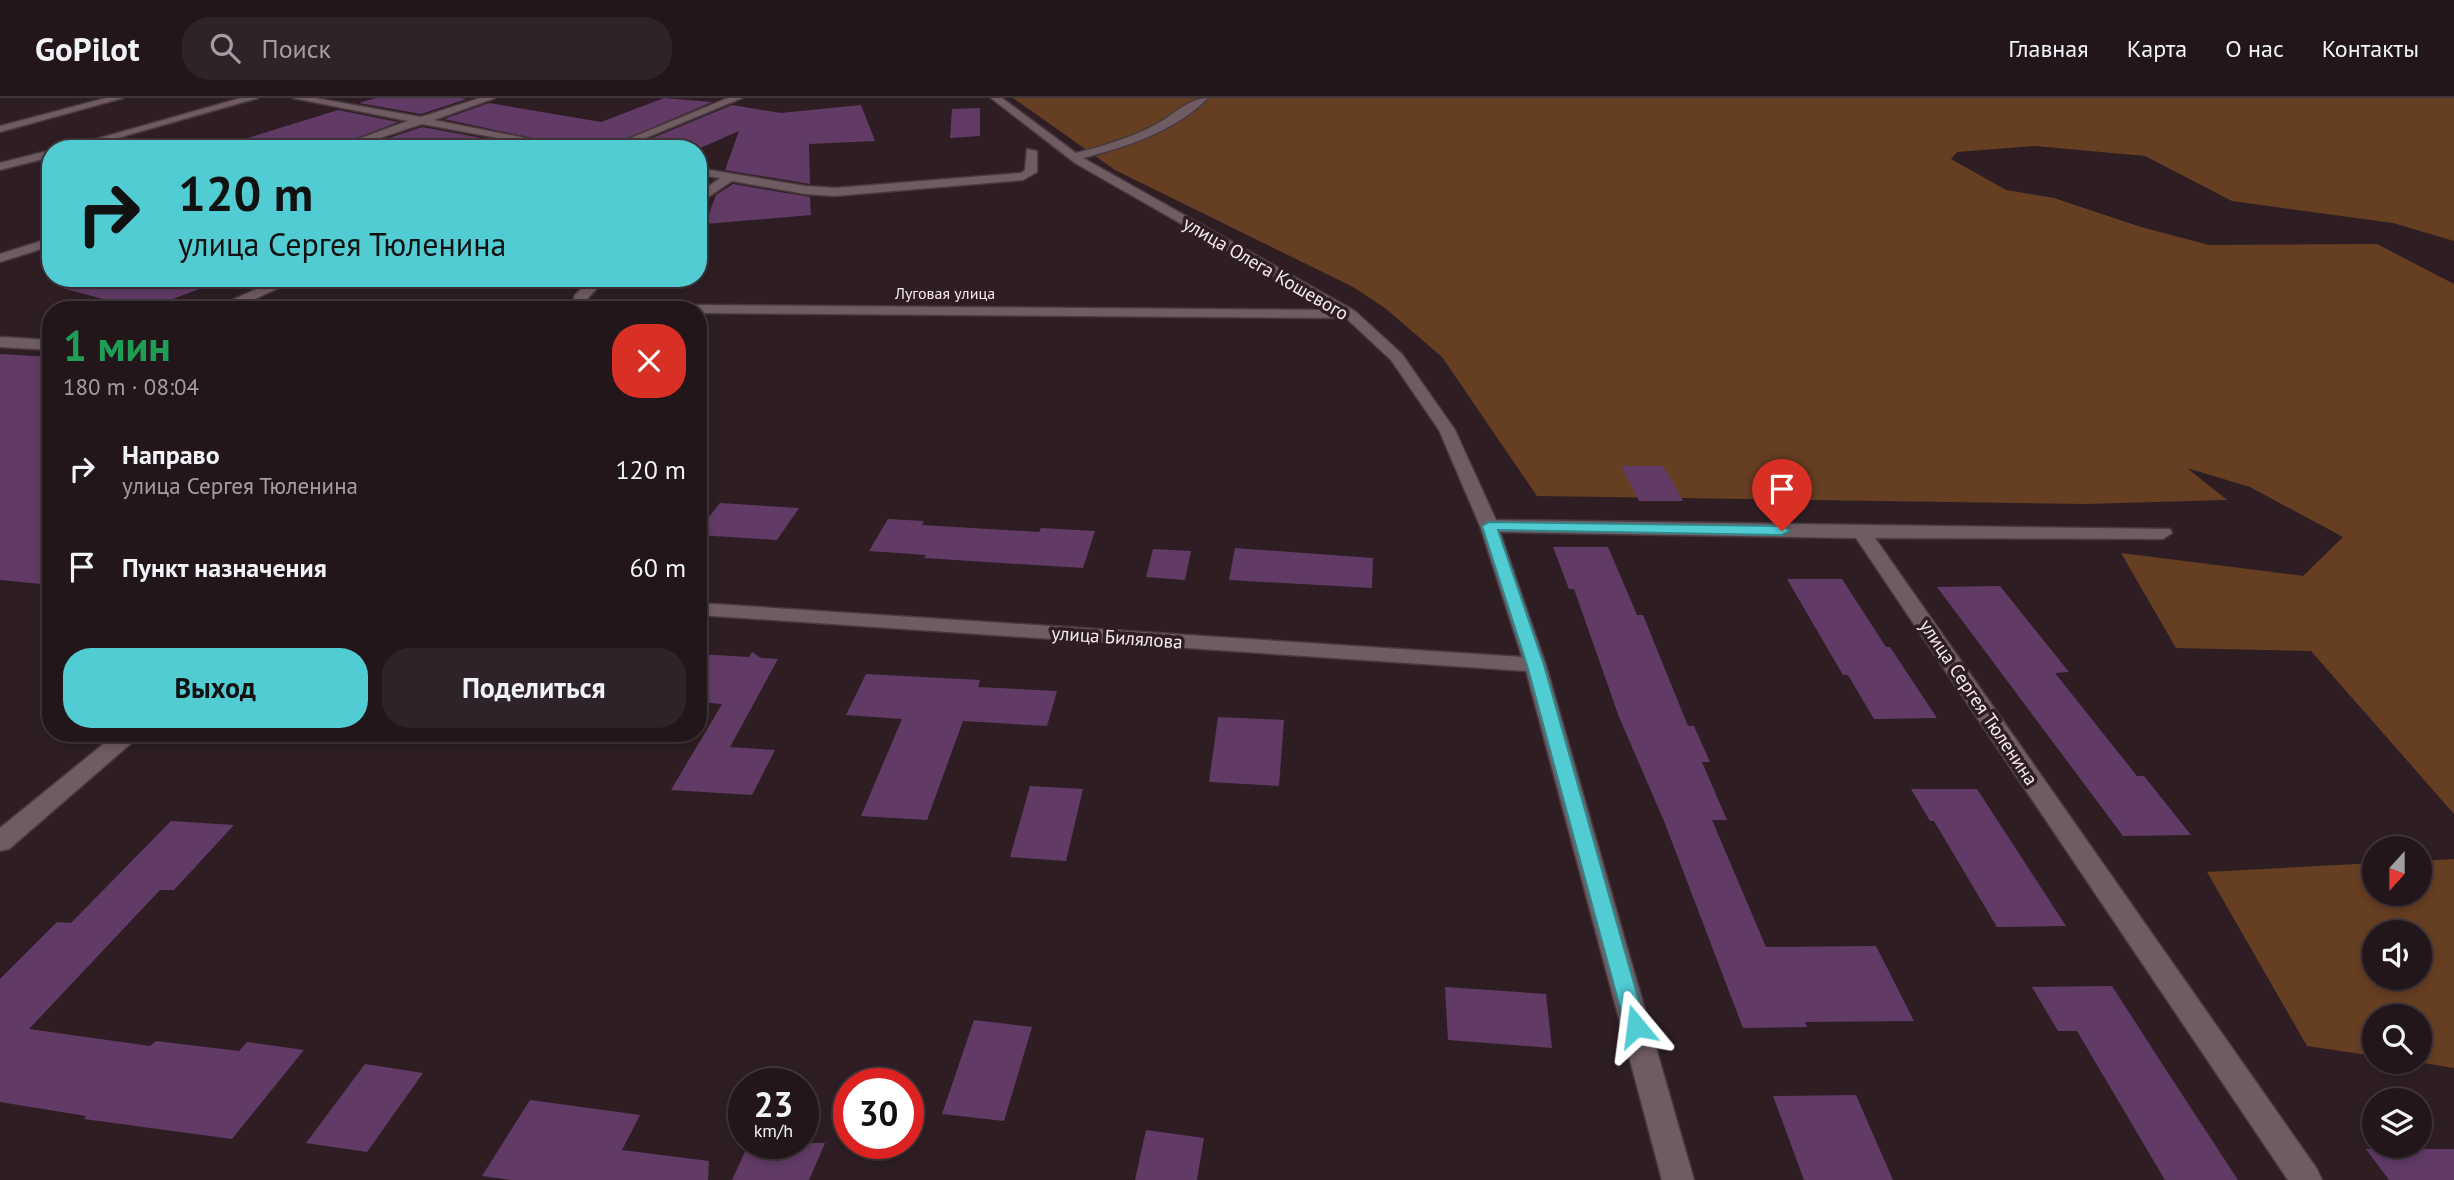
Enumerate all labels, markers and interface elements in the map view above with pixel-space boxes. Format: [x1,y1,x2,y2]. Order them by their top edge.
search box [182,17,672,80]
text: GoPilot [35,27,140,70]
icon: search [206,29,244,67]
text: Поиск [262,32,331,65]
text: Главная [2008,33,2089,64]
text: Карта [2127,33,2187,64]
text: О нас [2225,33,2284,64]
text: Контакты [2322,33,2419,64]
text: 120 m [178,161,313,225]
icon: right [63,168,154,259]
street label: улица Олега Кошевого [1179,211,1353,325]
text: улица Сергея Тюленина [178,223,506,265]
street label: Луговая улица [894,283,995,303]
text: 1 мин [63,318,171,373]
button: close [612,324,686,398]
text: 180 m · 08:04 [63,372,199,401]
text: Направо [122,438,220,471]
icon: right [63,450,101,488]
text: 120 m [615,453,686,486]
pin [1752,459,1812,531]
icon: arrive [1763,470,1801,508]
text: улица Сергея Тюленина [122,471,358,500]
icon: arrive [63,548,101,586]
text: Пункт назначения [122,551,327,584]
text: 60 m [630,551,686,584]
street label: улица Сергея Тюленина [1915,614,2043,790]
street label: улица Билялова [1051,620,1183,654]
button: Выход [63,648,368,728]
button: Поделиться [382,648,686,728]
north arrow [2362,836,2432,906]
map controls [2362,836,2432,1158]
button: sound [2362,920,2432,990]
position arrow [1599,989,1673,1063]
button: search [2362,1004,2432,1074]
speed limit sign: 30 [833,1068,924,1159]
text: 23 [754,1081,793,1127]
button: layers [2362,1088,2432,1158]
text: km/h [754,1119,793,1142]

